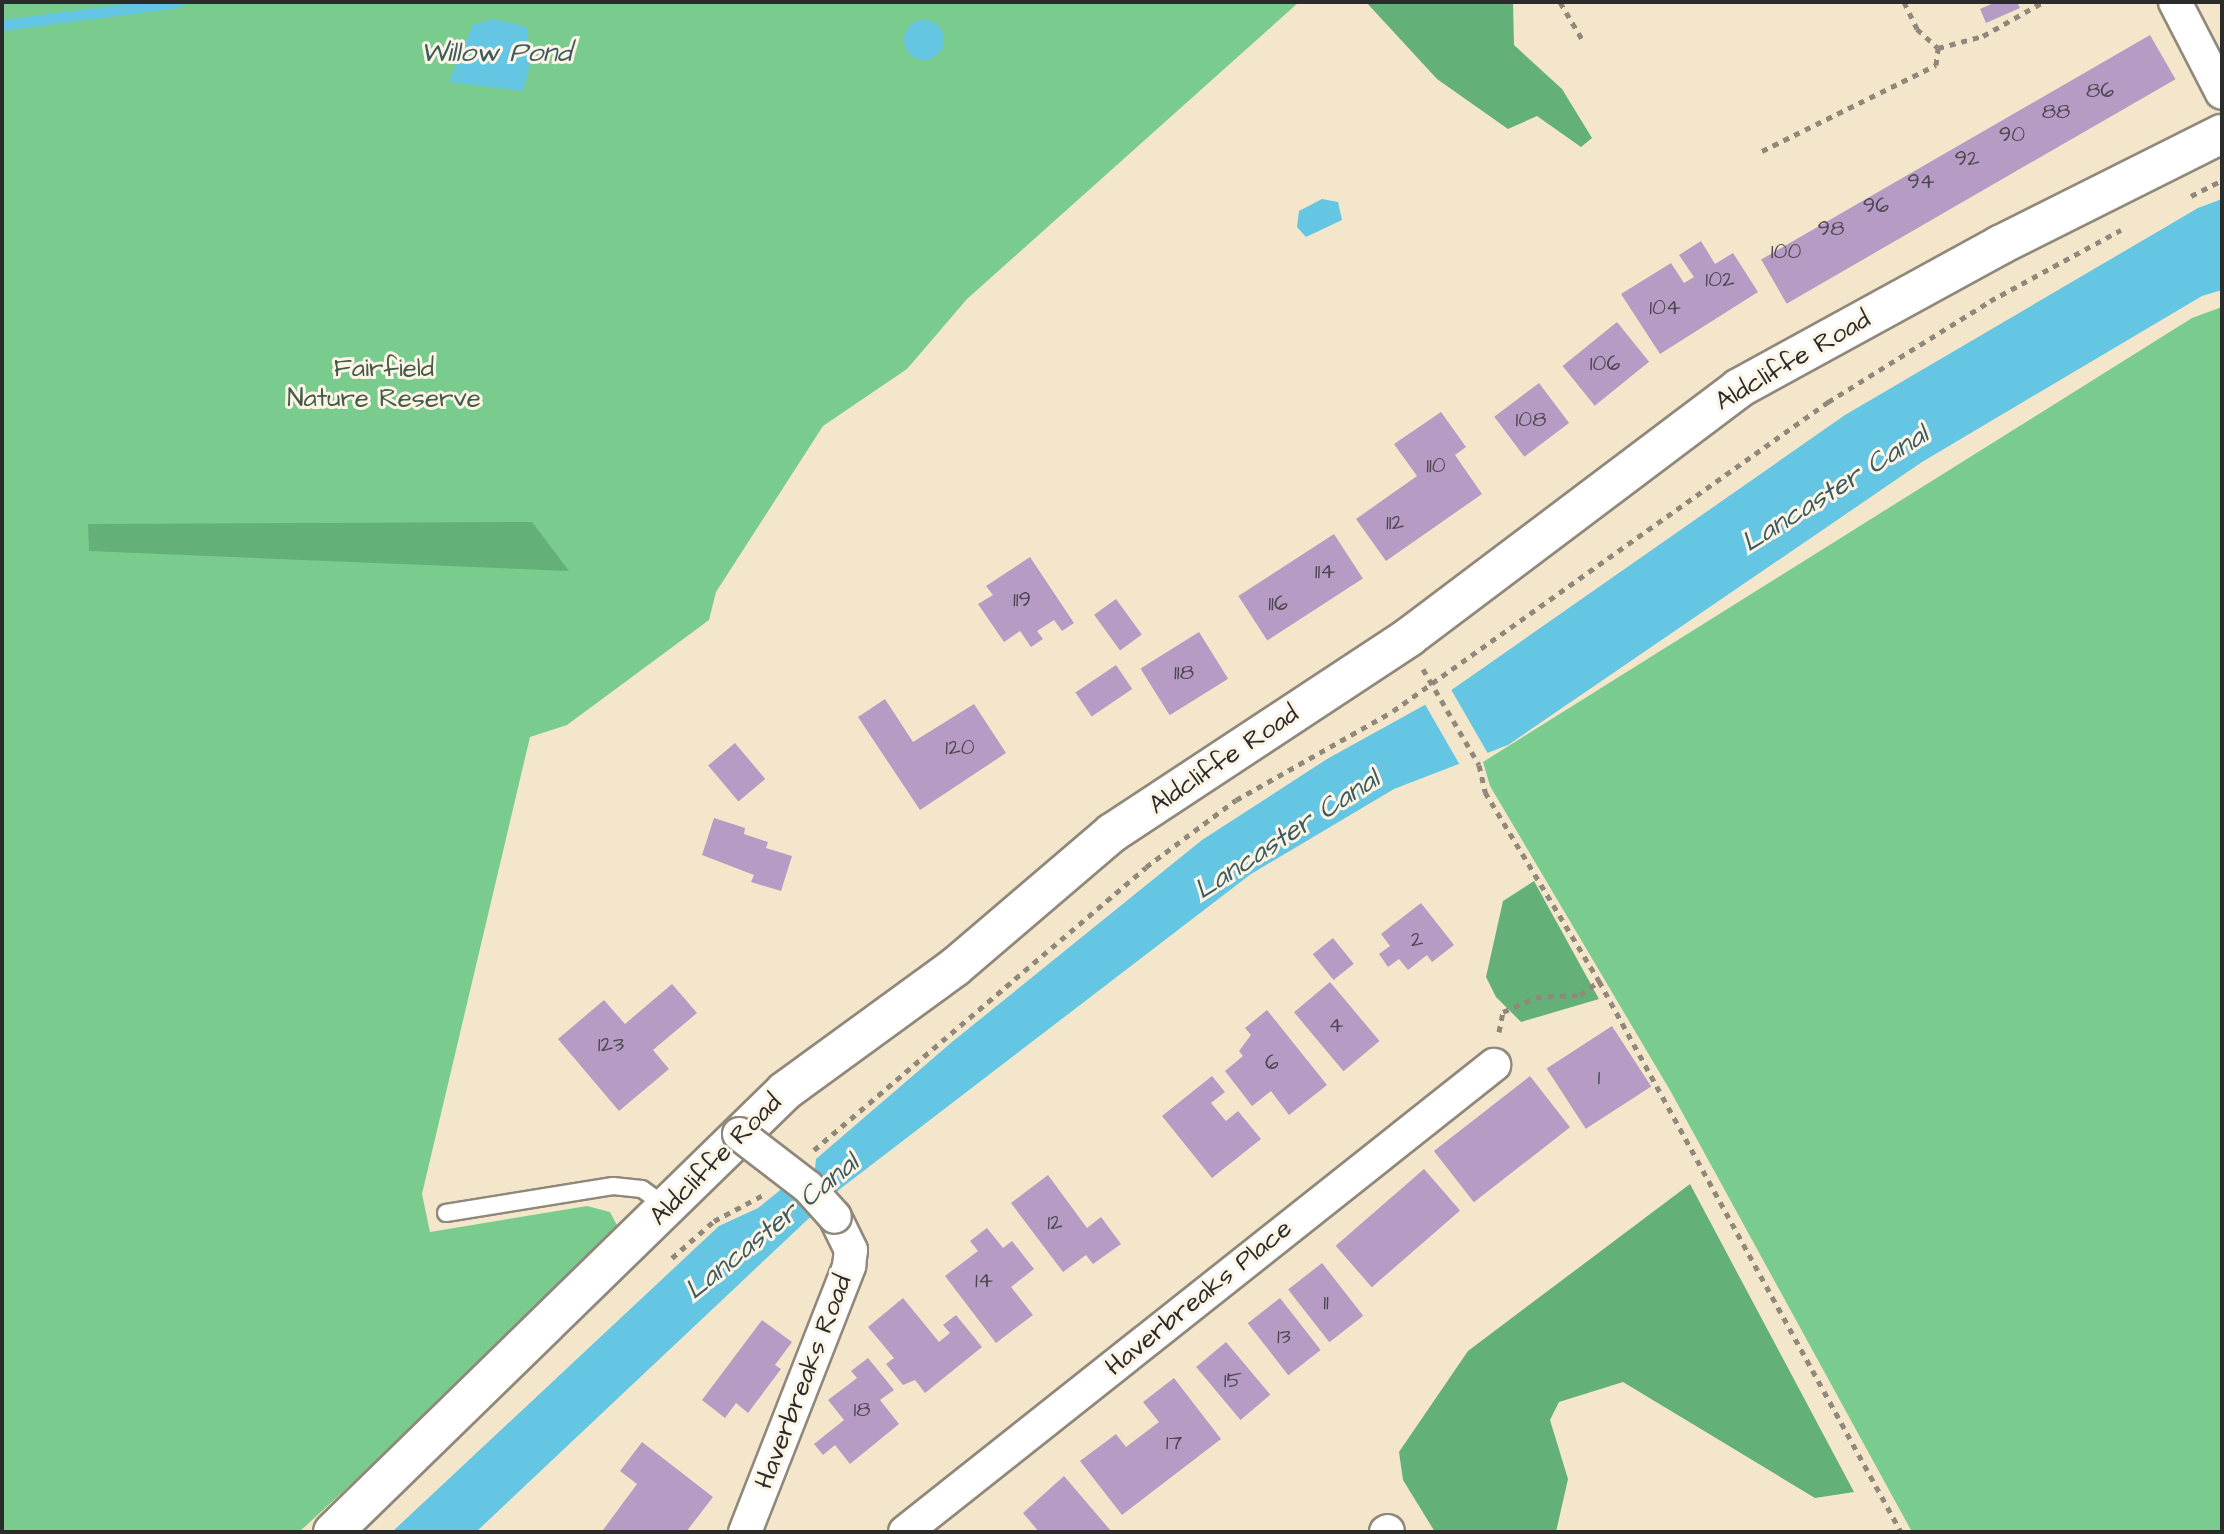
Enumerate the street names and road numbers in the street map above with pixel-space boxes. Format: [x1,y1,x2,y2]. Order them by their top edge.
street label: Aldcliffe Road [1710,304,1876,418]
street label: Aldcliffe Road [1143,699,1305,821]
street label: Aldcliffe Road [644,1088,788,1232]
street label: Haverbreaks Place [1099,1213,1299,1383]
street label: Haverbreaks Road [749,1271,859,1493]

